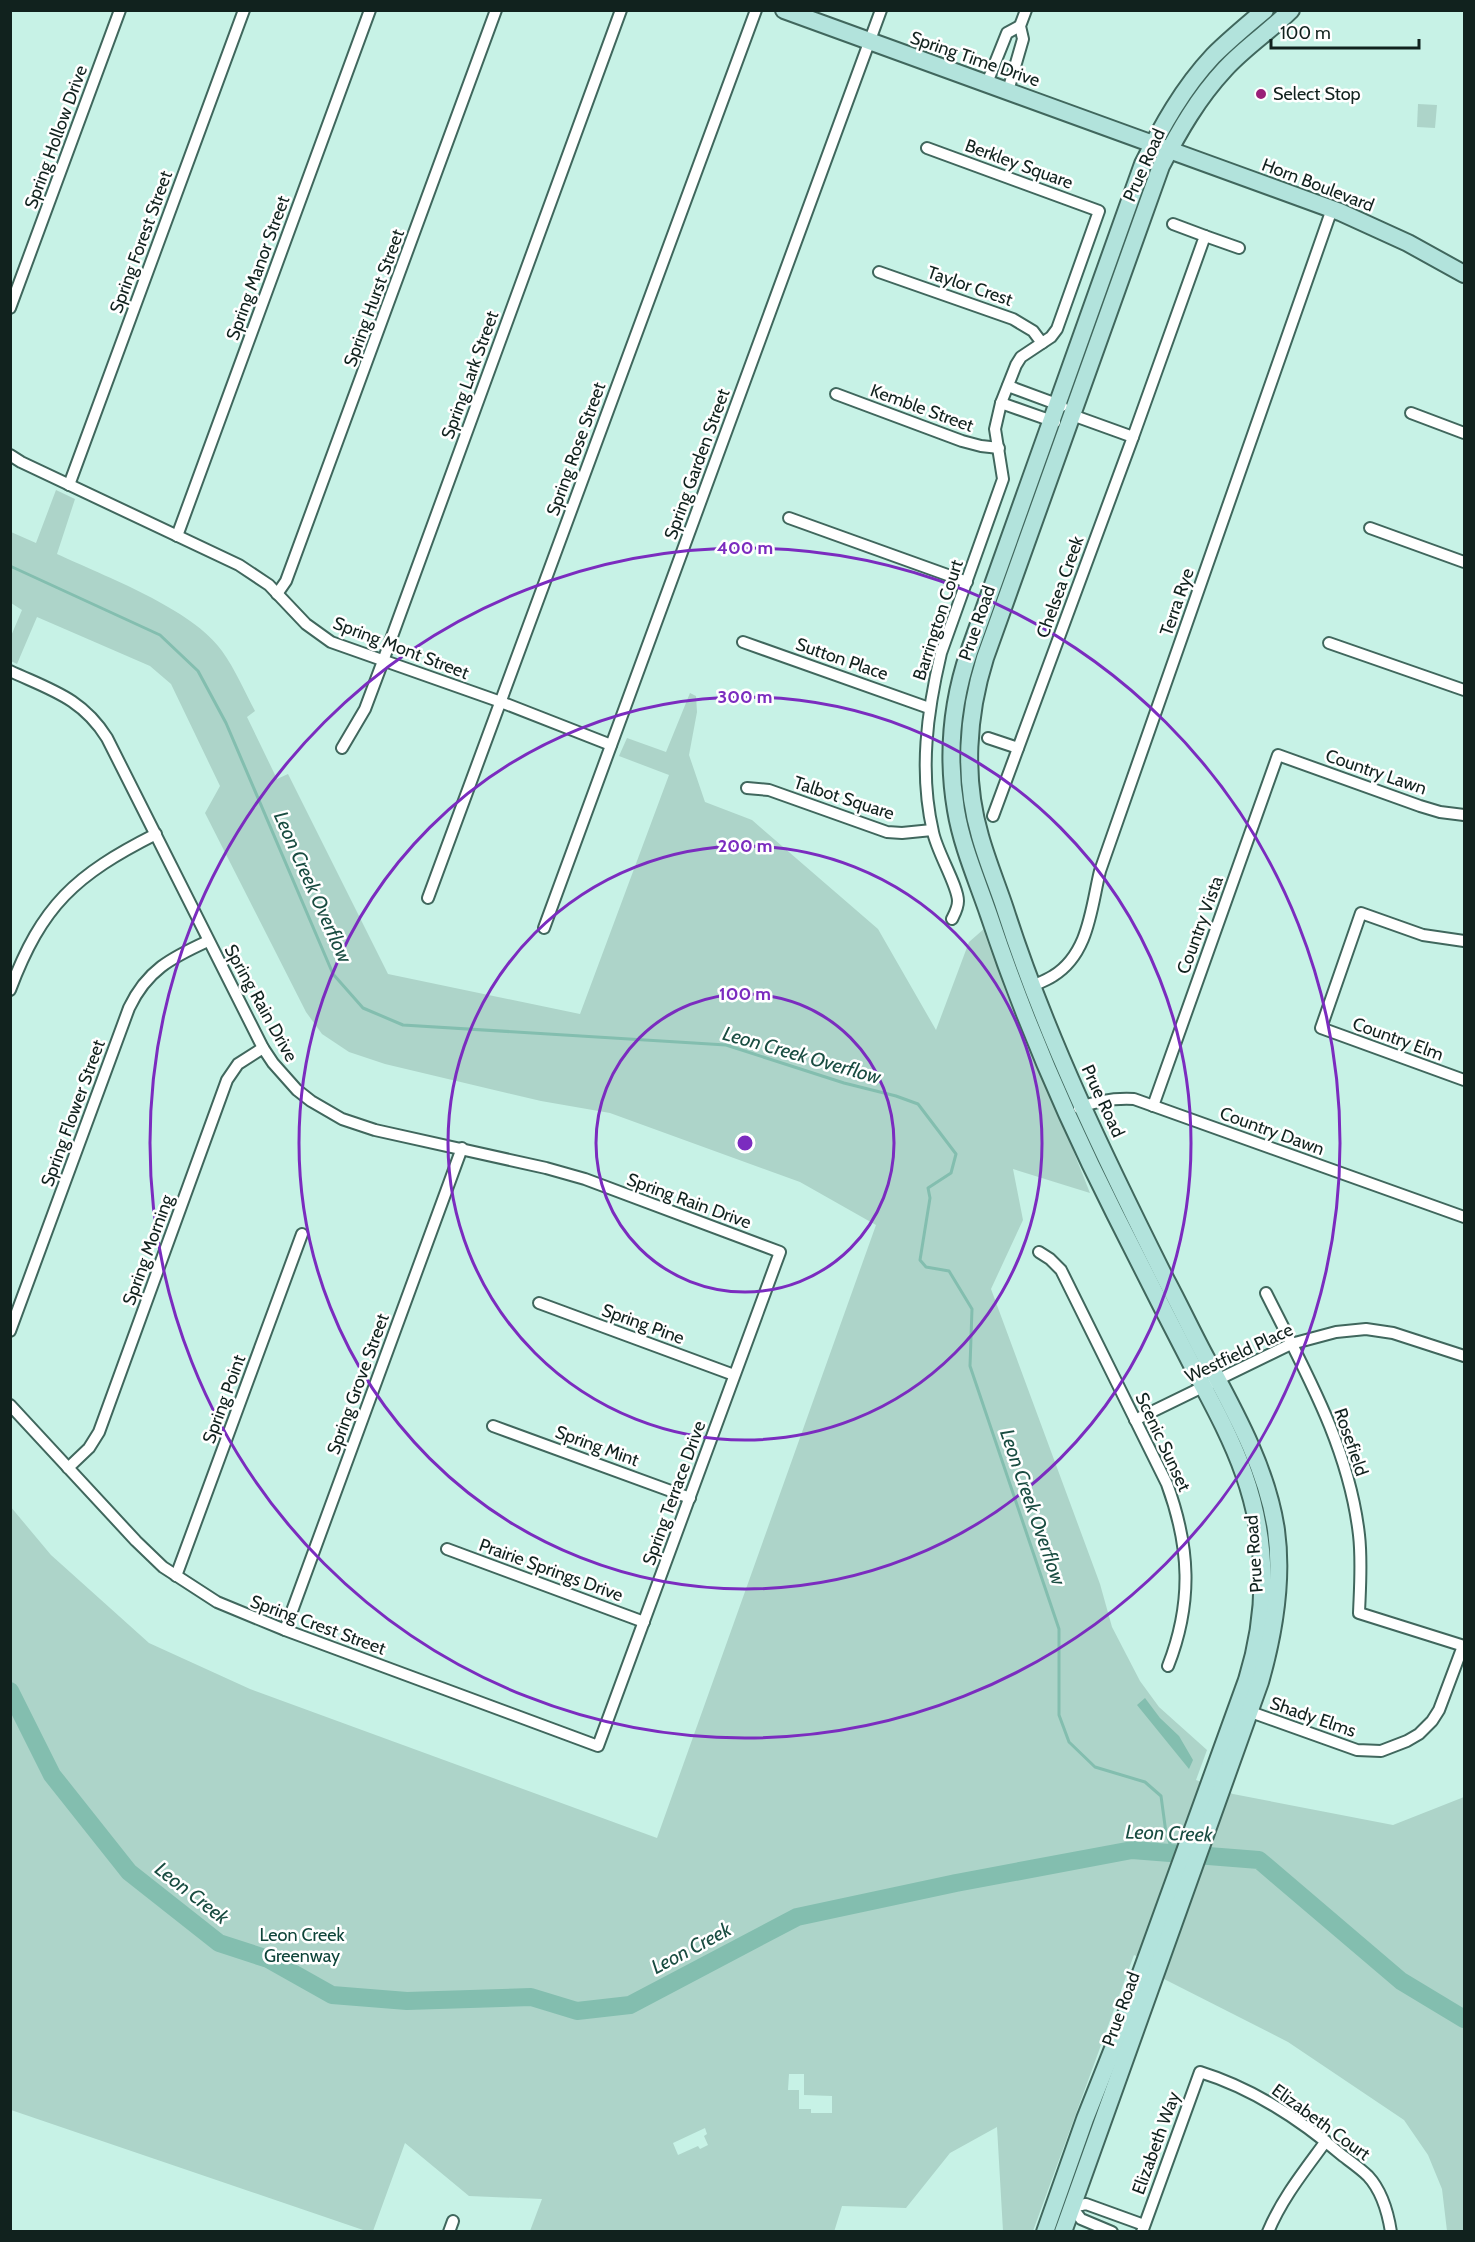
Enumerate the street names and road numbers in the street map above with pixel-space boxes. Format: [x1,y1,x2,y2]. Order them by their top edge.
street label: Spring Time Drive [907,27,1043,91]
street label: Spring Hollow Drive [20,62,92,212]
street label: Prue Road [1118,125,1170,205]
street label: Berkley Square [962,134,1076,194]
street label: Horn Boulevard [1259,154,1377,216]
street label: Spring Forest Street [105,168,177,316]
street label: Spring Manor Street [222,193,294,343]
street label: Spring Hurst Street [339,226,409,370]
street label: Taylor Crest [924,261,1016,311]
street label: Spring Lark Street [437,308,503,442]
street label: Spring Rose Street [542,379,610,519]
street label: Kemble Street [867,379,977,437]
street label: Spring Garden Street [660,386,734,542]
street label: Chelsea Creek [1031,532,1089,641]
street label: Barrington Court [908,557,968,683]
street label: Terra Rye [1155,565,1199,639]
street label: Prue Road [954,583,1000,663]
street label: Spring Mont Street [330,612,472,684]
street label: Sutton Place [793,633,891,685]
street label: Country Lawn [1323,744,1429,800]
street label: Talbot Square [791,771,897,825]
street label: Country Vista [1172,873,1228,977]
street label: Spring Rain Drive [220,941,302,1065]
street label: Country Elm [1350,1012,1446,1066]
street label: Spring Flower Street [36,1037,110,1189]
street label: Prue Road [1077,1061,1129,1141]
street label: Country Dawn [1217,1102,1327,1160]
street label: Spring Rain Drive [624,1168,754,1234]
street label: Spring Morning [118,1191,179,1308]
street label: Spring Pine [599,1299,687,1349]
street label: Spring Grove Street [322,1311,394,1457]
street label: Westfield Place [1182,1318,1296,1388]
street label: Spring Point [198,1352,250,1446]
street label: Scenic Sunset [1131,1389,1195,1495]
street label: Rosefield [1329,1405,1373,1479]
street label: Spring Terrace Drive [638,1418,710,1568]
street label: Spring Mint [552,1421,642,1471]
street label: Prue Road [1240,1515,1268,1593]
street label: Prairie Springs Drive [476,1534,626,1606]
street label: Spring Crest Street [247,1590,389,1660]
street label: Shady Elms [1267,1692,1359,1742]
street label: Prue Road [1097,1969,1145,2049]
street label: Elizabeth Court [1268,2079,1374,2165]
street label: Elizabeth Way [1127,2089,1185,2197]

